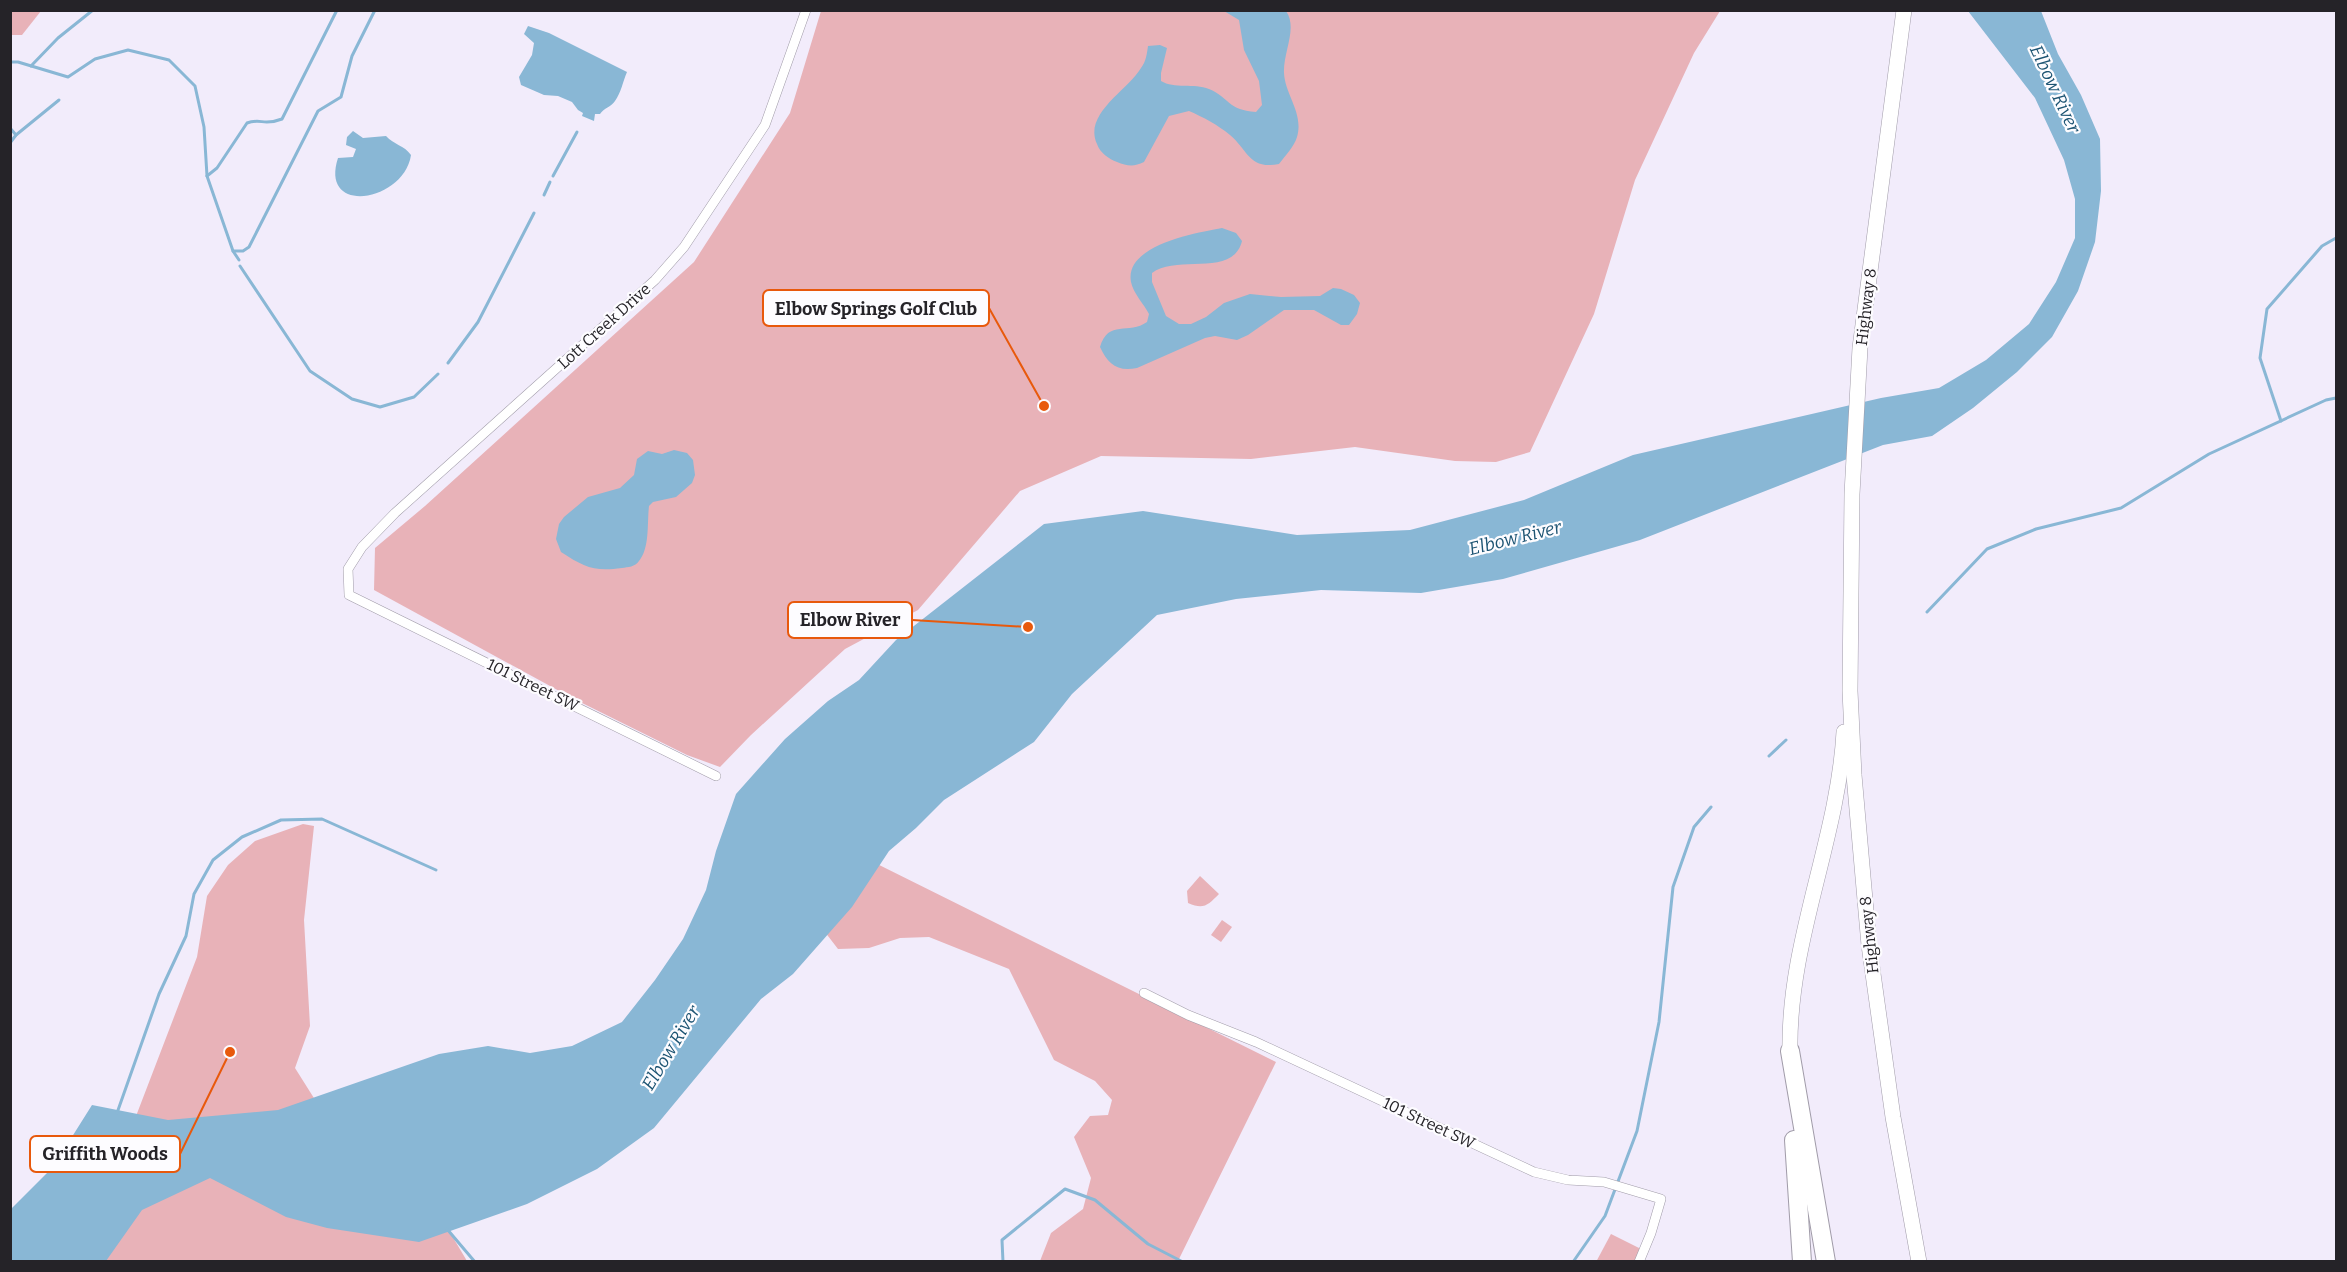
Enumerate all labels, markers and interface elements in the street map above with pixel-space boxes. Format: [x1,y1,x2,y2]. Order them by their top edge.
water label: Elbow River [2025,41,2085,137]
street label: Highway 8 [1852,267,1880,347]
street label: Lott Creek Drive [554,279,654,373]
callout: Elbow Springs Golf Club [763,290,989,326]
text: Elbow Springs Golf Club [775,298,978,320]
water label: Elbow River [1466,516,1564,560]
callout: Elbow River [788,602,912,638]
text: Elbow River [800,609,901,631]
street label: 101 Street SW [484,655,583,716]
street label: Highway 8 [1855,895,1883,975]
water label: Elbow River [637,1001,705,1094]
street label: 101 Street SW [1380,1093,1479,1153]
callout: Griffith Woods [30,1136,180,1172]
text: Griffith Woods [42,1143,168,1165]

